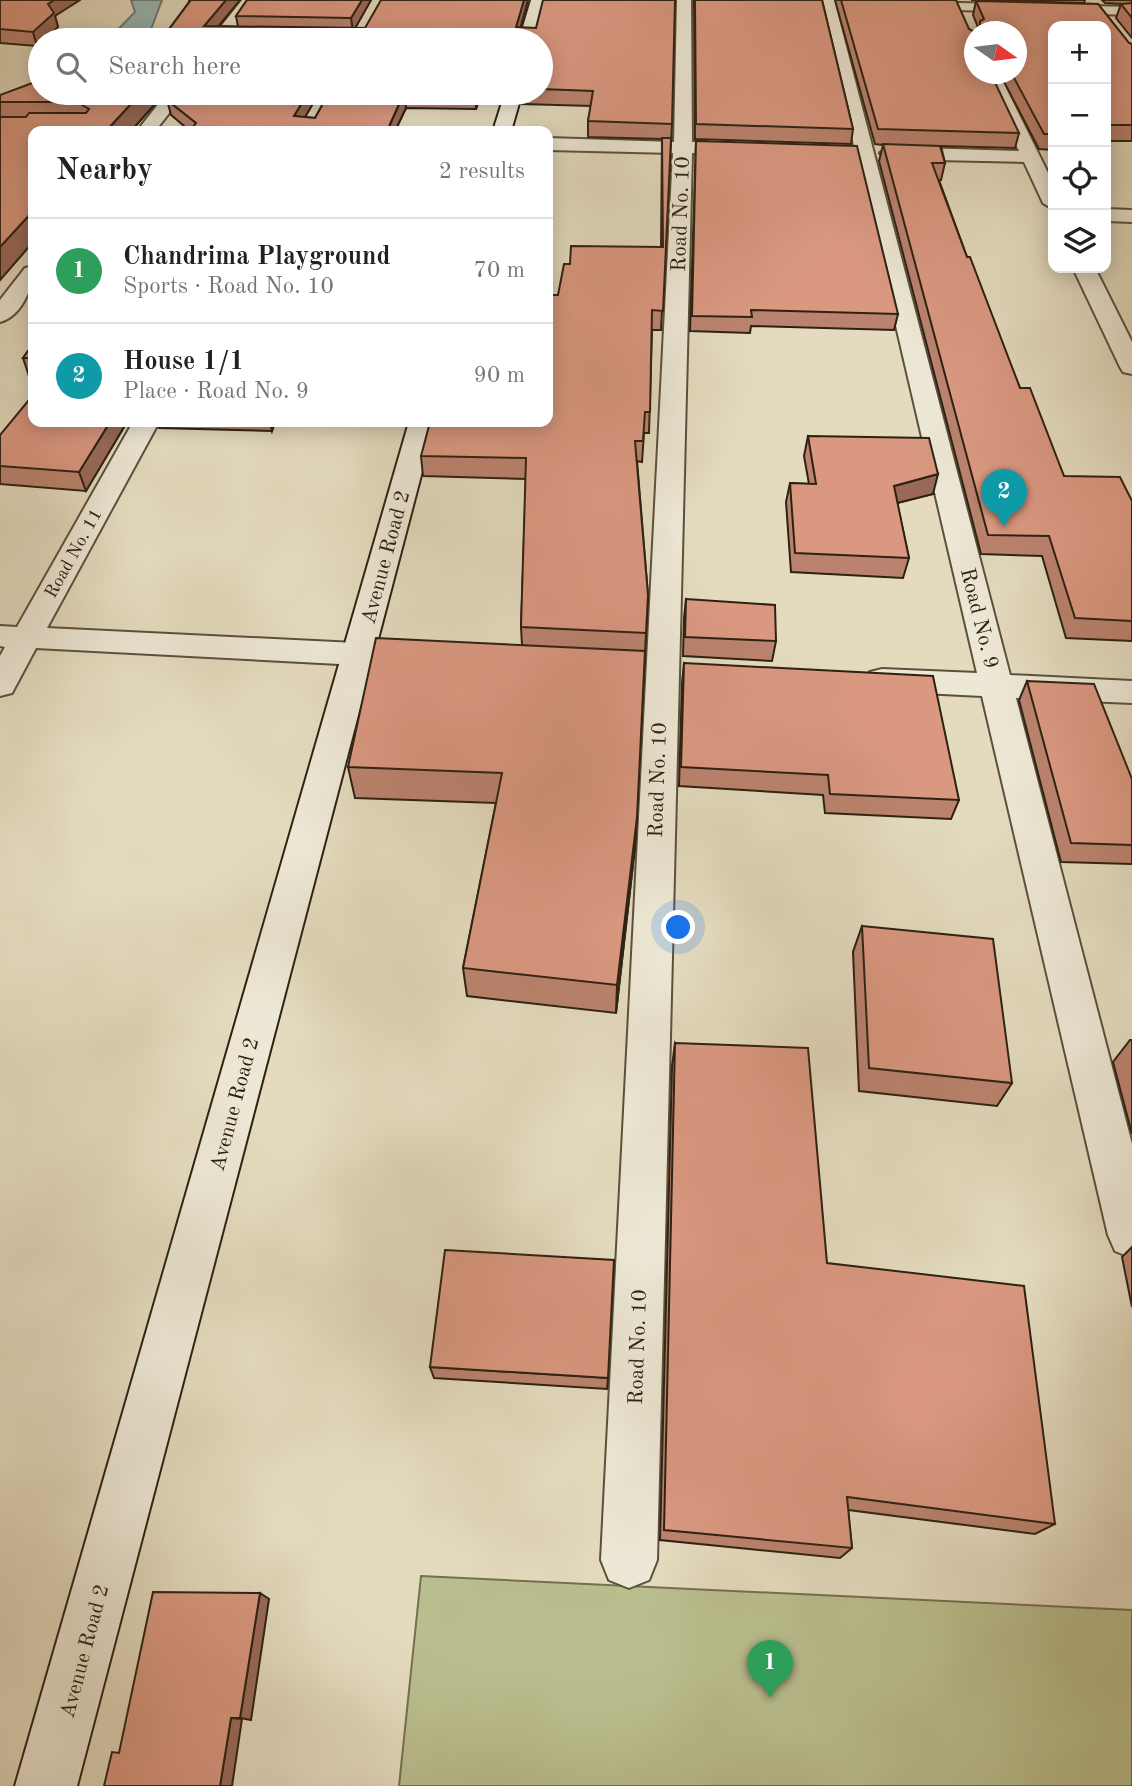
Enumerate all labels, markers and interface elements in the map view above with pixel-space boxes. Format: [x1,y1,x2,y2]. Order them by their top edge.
north arrow [964,21,1027,84]
map controls [1048,21,1111,273]
button: + [1048,21,1111,84]
search box [28,28,553,105]
icon: search [52,48,90,86]
text: Search here [108,54,241,80]
button: − [1048,84,1111,147]
button: locate [1048,147,1111,210]
text: Nearby [56,156,153,186]
street label: Road No. 10 [669,156,694,272]
text: 2 results [439,160,525,183]
button: layers [1048,210,1111,273]
text: Chandrima Playground [123,244,391,270]
text: 1 [72,259,86,282]
text: 70 m [474,259,525,282]
text: Sports · Road No. 10 [123,275,334,298]
text: House 1/1 [123,349,244,375]
text: 2 [72,364,86,387]
text: 90 m [474,364,525,387]
text: Place · Road No. 9 [123,380,309,403]
pin: 2 [981,469,1027,527]
street label: Avenue Road 2 [359,488,414,626]
street label: Road No. 11 [42,506,106,601]
street label: Road No. 9 [956,566,1001,671]
street label: Road No. 10 [646,722,671,838]
your location [661,910,695,944]
street label: Avenue Road 2 [208,1035,263,1173]
street label: Road No. 10 [626,1289,651,1405]
street label: Avenue Road 2 [58,1582,113,1720]
pin: 1 [747,1640,793,1698]

